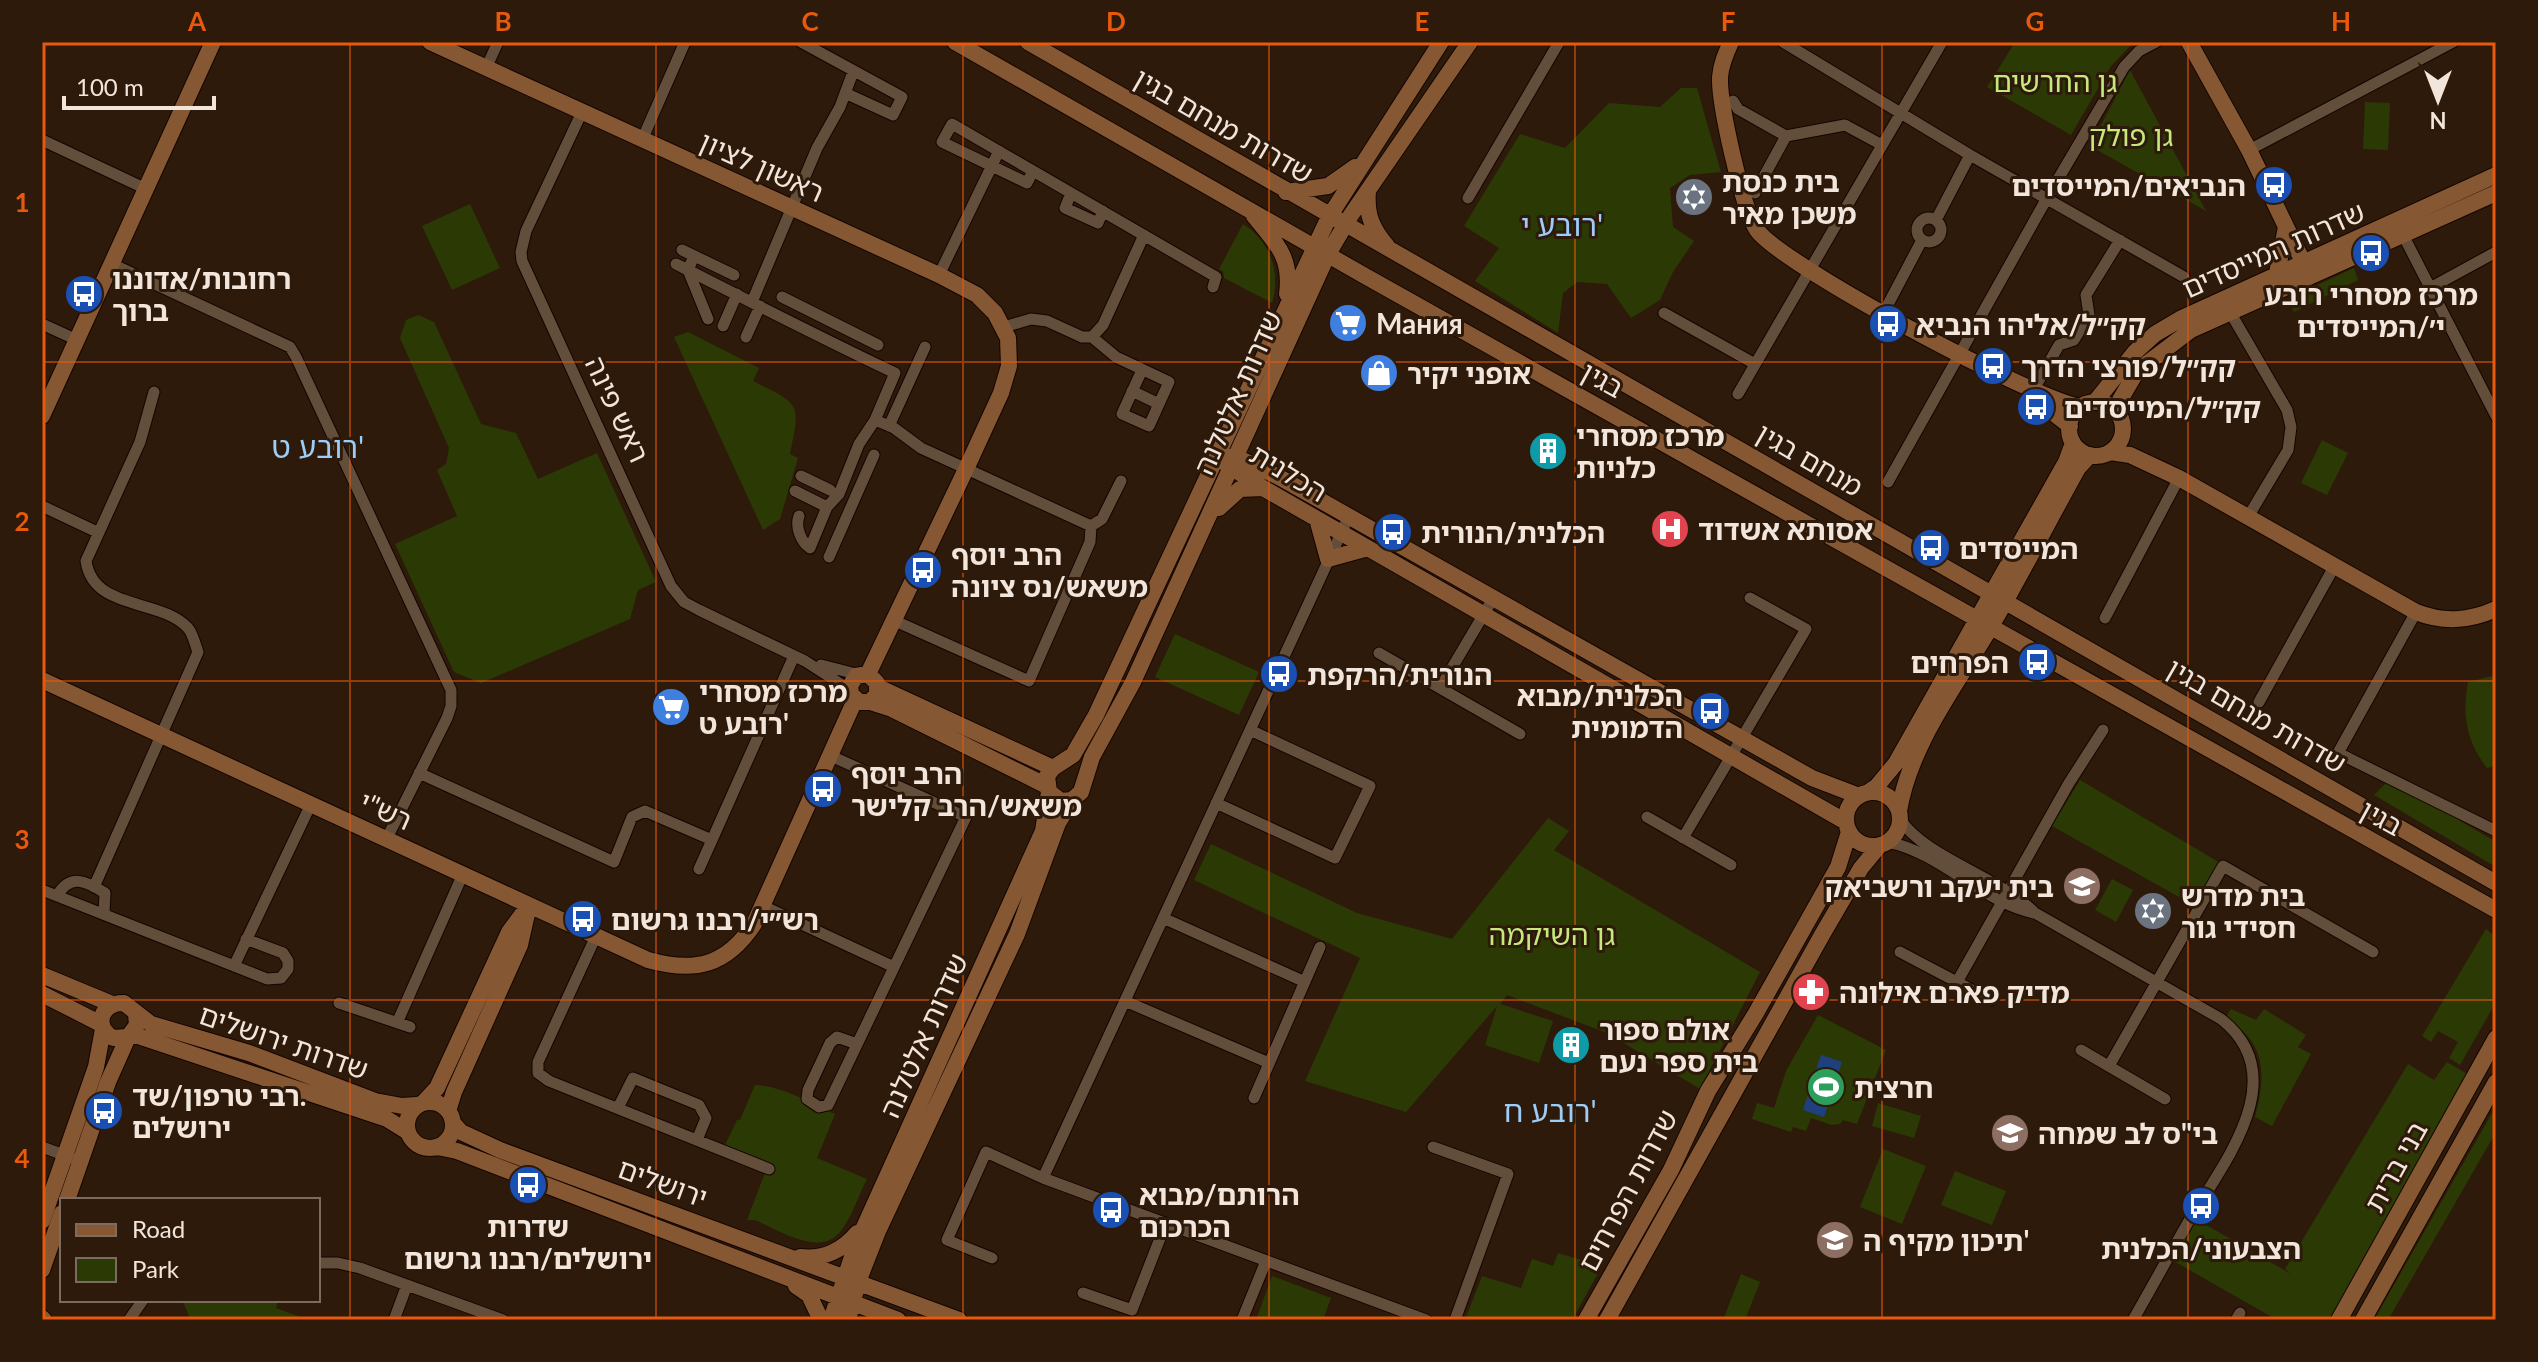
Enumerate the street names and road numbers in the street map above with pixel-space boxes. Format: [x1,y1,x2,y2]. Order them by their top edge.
street label: שדרות מנחם בגין [1128,60,1320,190]
street label: ראשון לציון [695,124,829,208]
street label: שדרות המייסדים [2177,194,2369,304]
street label: שדרות אלטלנה [1186,305,1288,479]
street label: ראש פינה [579,351,657,467]
street label: בגין [1576,354,1630,404]
street label: מנחם בגין [1751,415,1869,503]
street label: הכלנית [1244,436,1334,508]
street label: שדרות מנחם בגין [2161,650,2353,780]
street label: רש"י [355,784,417,836]
street label: בגין [2355,792,2409,842]
street label: שדרות אלטלנה [872,948,974,1122]
street label: שדרות ירושלים [195,996,373,1086]
street label: שדרות הפרחים [1570,1103,1684,1277]
street label: בני ברית [2356,1115,2434,1217]
street label: ירושלים [614,1150,712,1214]

